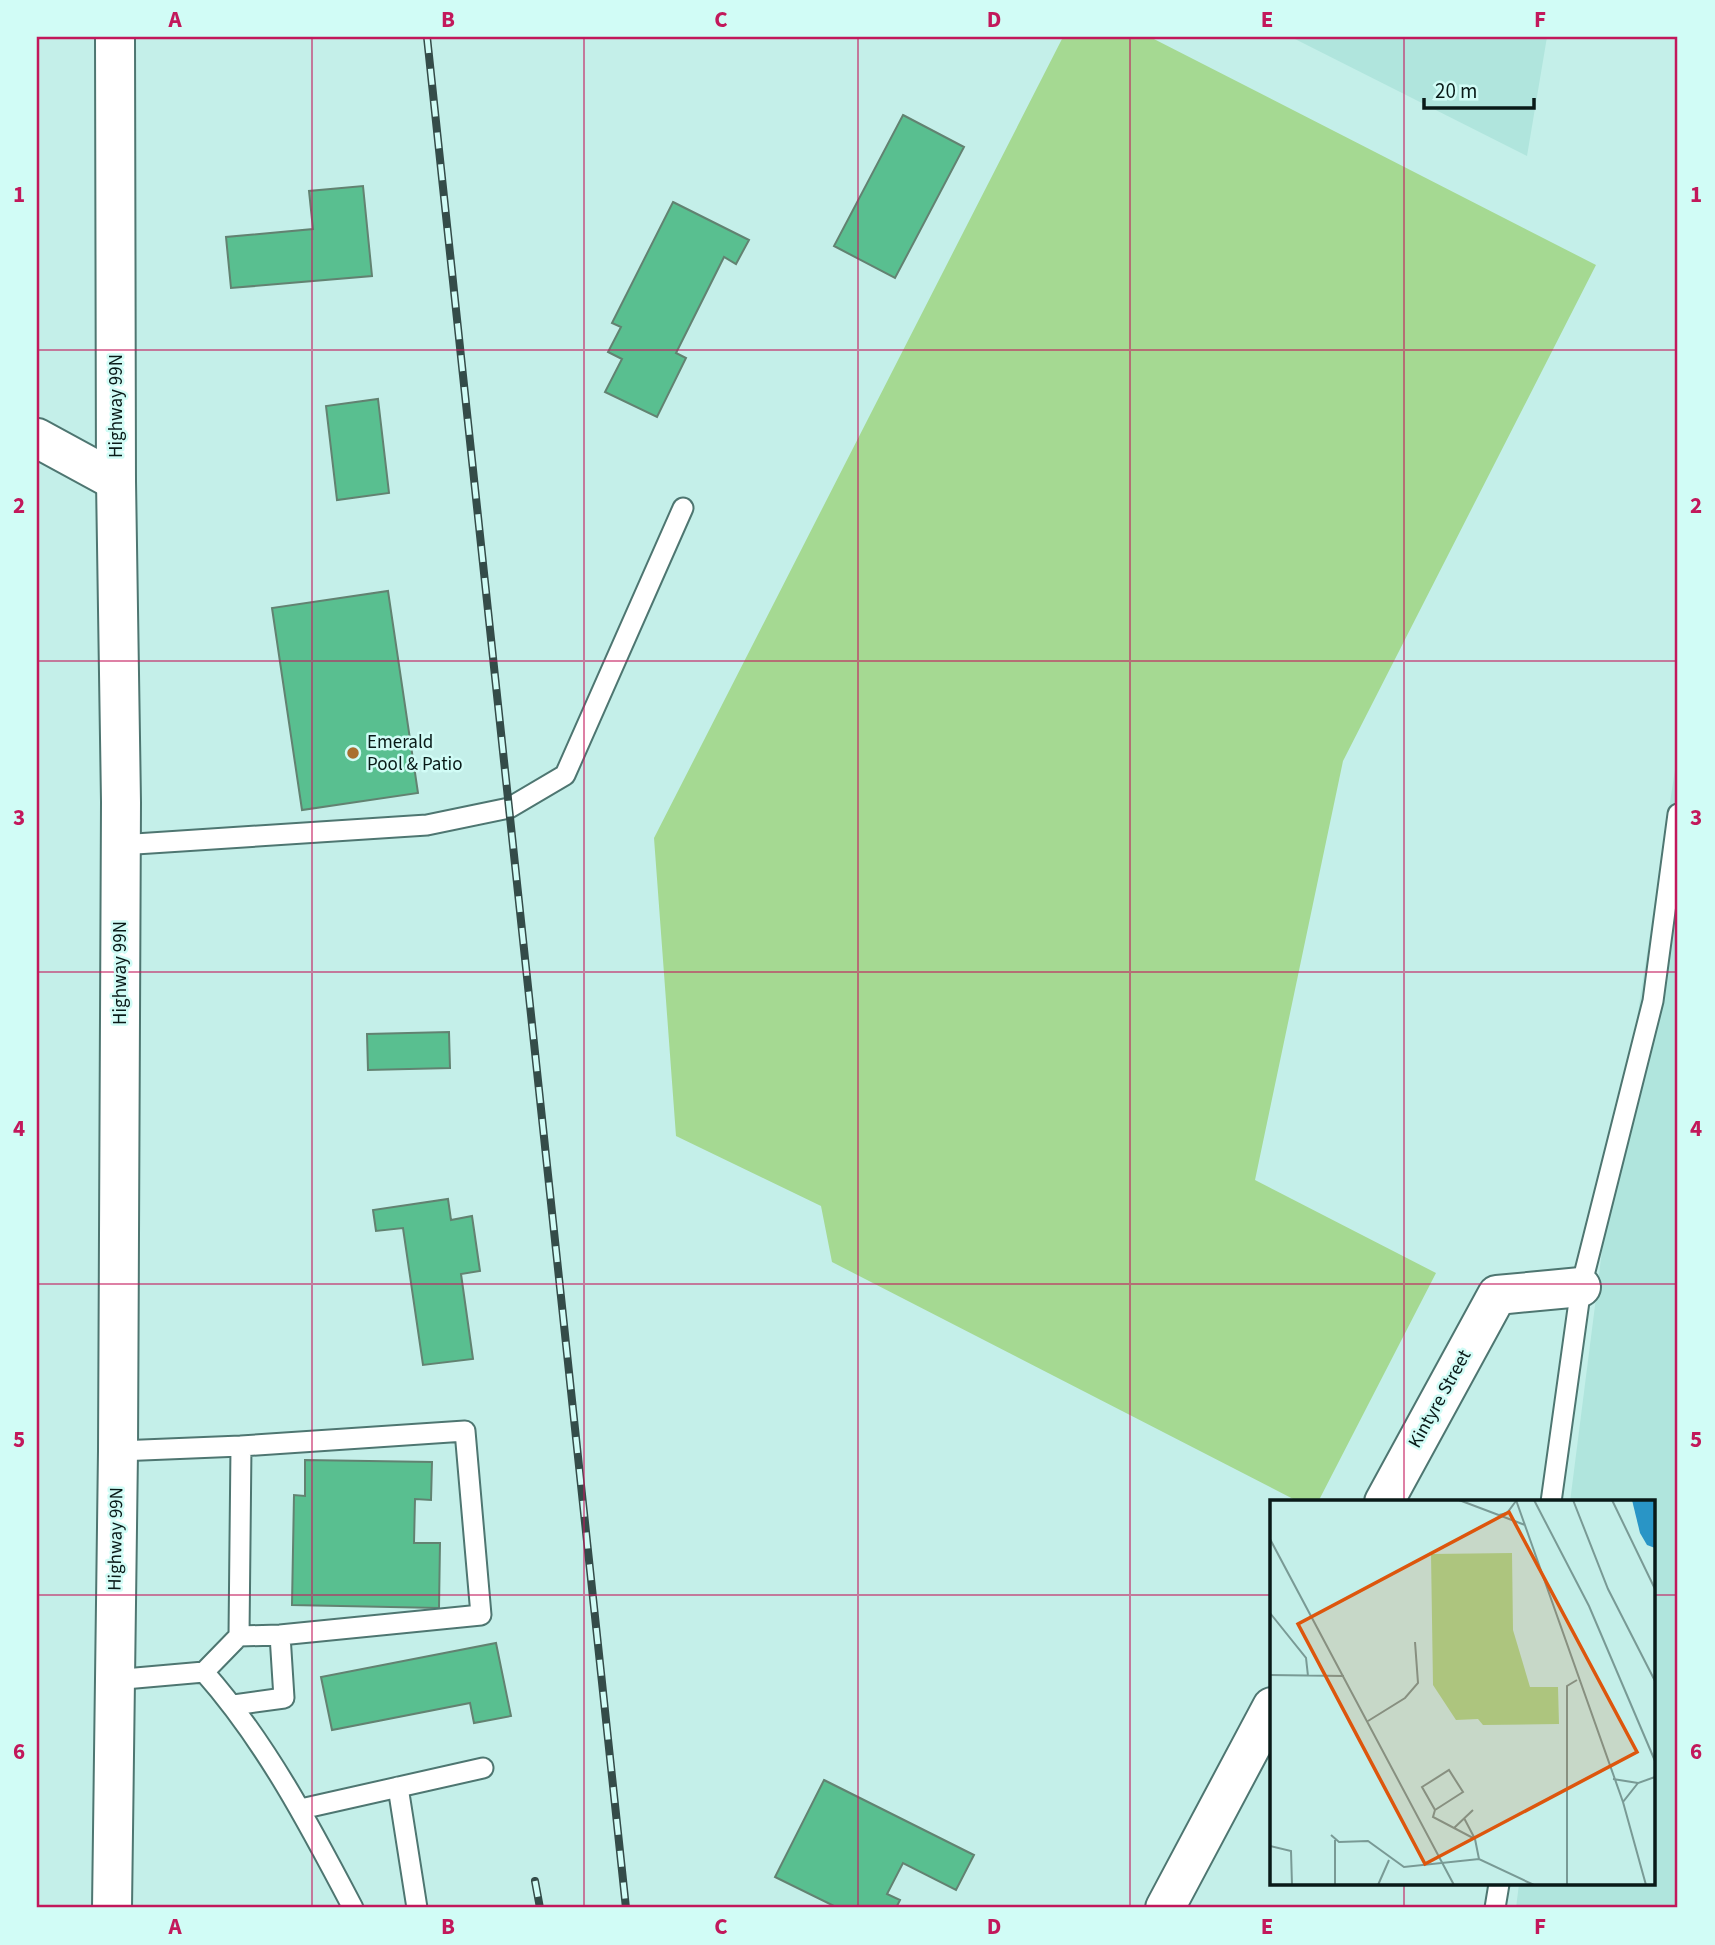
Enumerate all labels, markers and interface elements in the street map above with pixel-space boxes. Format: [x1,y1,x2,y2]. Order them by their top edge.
text: A [167,3,182,36]
text: B [441,3,455,36]
text: C [714,3,728,36]
text: D [987,3,1001,36]
text: E [1261,3,1273,36]
text: F [1534,3,1546,36]
scale bar [1424,66,1535,110]
text: 20 m [1435,76,1477,106]
text: 1 [13,178,25,211]
text: 1 [1690,178,1702,211]
street label: Highway 99N [103,354,130,458]
text: 2 [13,489,25,522]
text: 2 [1690,489,1702,522]
place label: Emerald Pool & Patio [367,729,463,778]
marker: Emerald Pool & Patio [345,745,361,761]
text: 3 [13,801,25,834]
text: 3 [1690,801,1702,834]
street label: Highway 99N [107,921,134,1025]
text: 4 [13,1112,25,1145]
text: 4 [1690,1112,1702,1145]
street label: Kintyre Street [1402,1344,1478,1453]
text: 5 [13,1423,25,1456]
text: 5 [1690,1423,1702,1456]
street label: Highway 99N [102,1487,130,1591]
inset map [1270,1500,1656,1885]
text: 6 [13,1735,25,1768]
text: 6 [1690,1735,1702,1768]
text: A [167,1910,182,1943]
text: B [441,1910,455,1943]
text: C [714,1910,728,1943]
text: D [987,1910,1001,1943]
text: E [1261,1910,1273,1943]
text: F [1534,1910,1546,1943]

